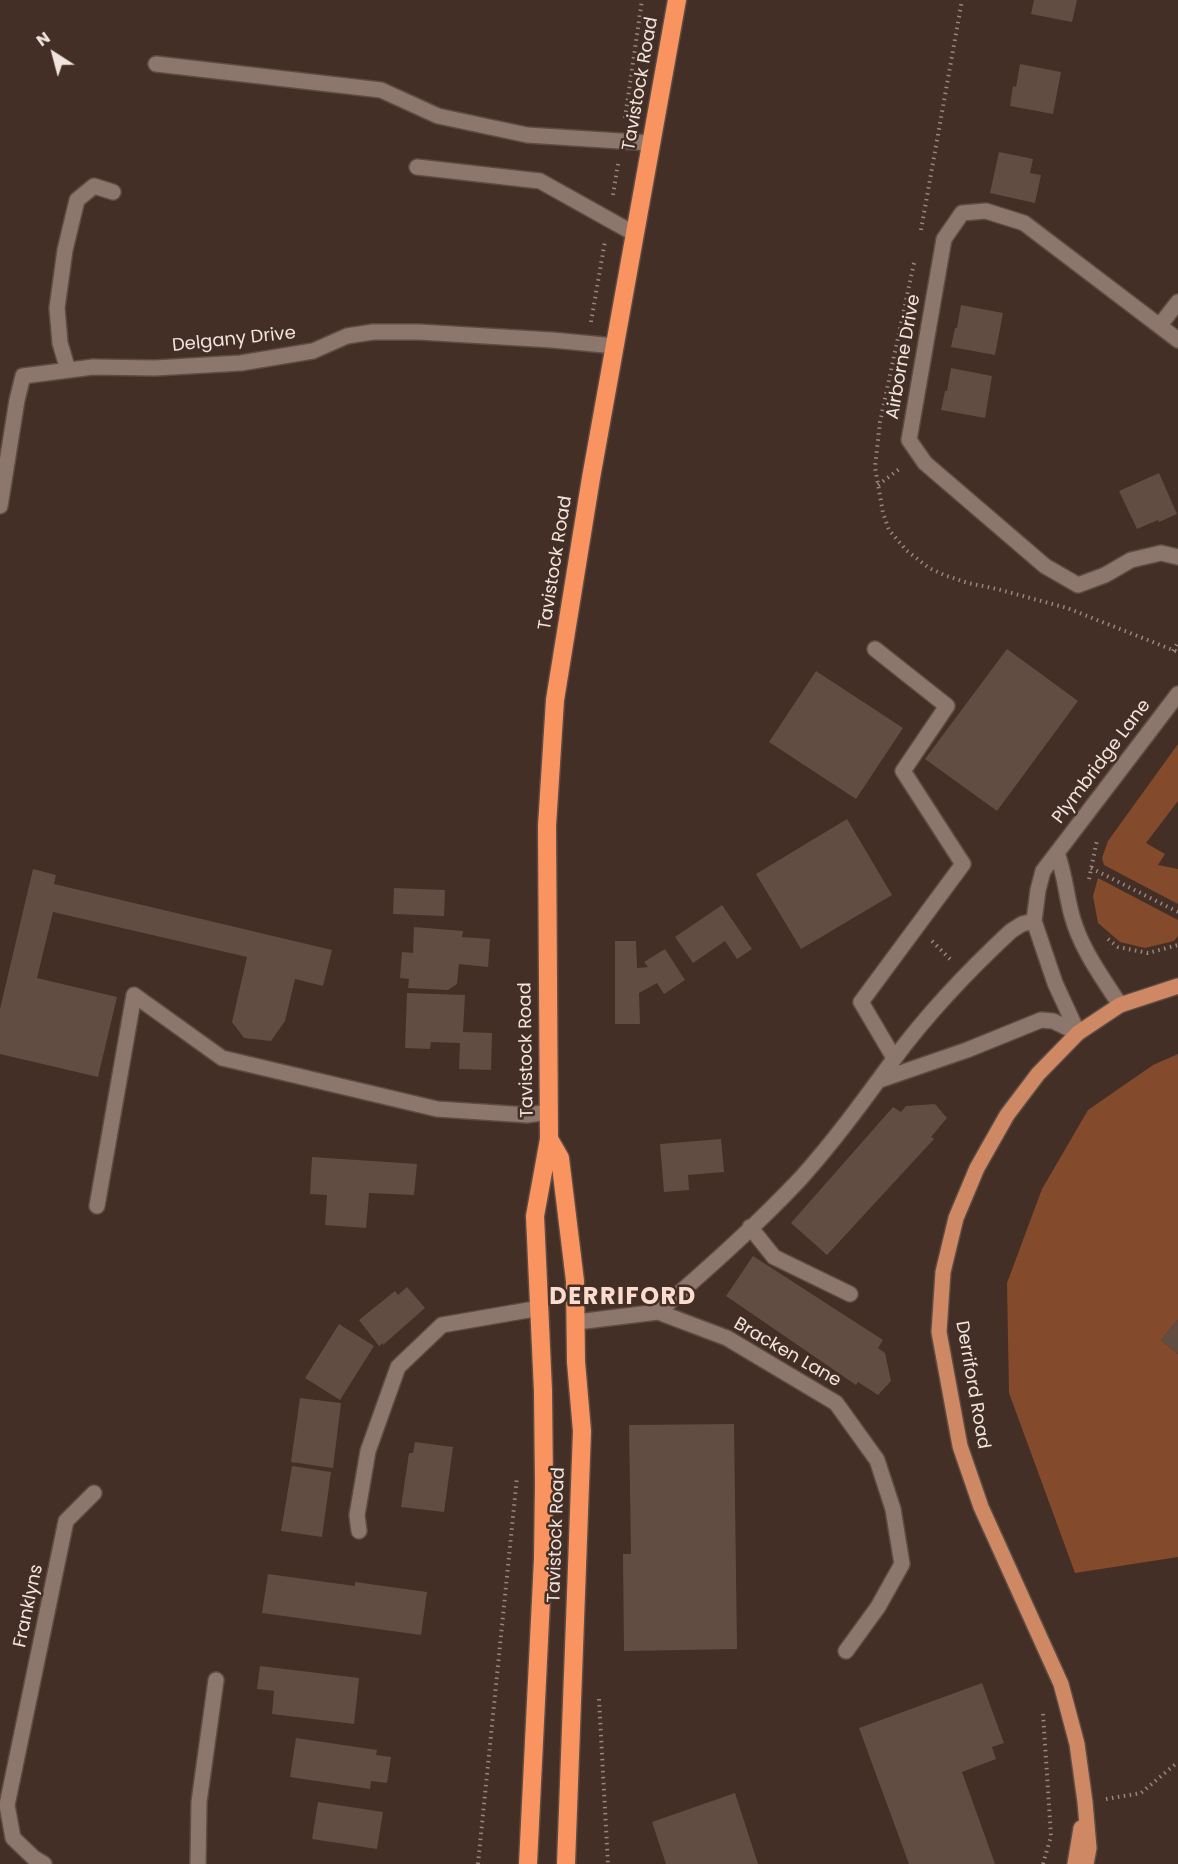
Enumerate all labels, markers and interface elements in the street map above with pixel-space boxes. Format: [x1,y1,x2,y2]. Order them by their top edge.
street label: Tavistock Road [619,15,663,153]
north arrow [24,24,84,84]
text: N [31,26,55,52]
street label: Airborne Drive [882,293,926,421]
street label: Delgany Drive [171,323,297,357]
street label: Tavistock Road [535,494,577,632]
street label: Plymbridge Lane [1048,696,1156,828]
street label: Tavistock Road [515,982,539,1118]
district label: DERRIFORD [549,1284,697,1312]
street label: Bracken Lane [730,1314,844,1392]
street label: Derriford Road [950,1319,994,1451]
street label: Tavistock Road [544,1467,570,1603]
street label: Franklyns [10,1563,48,1649]

